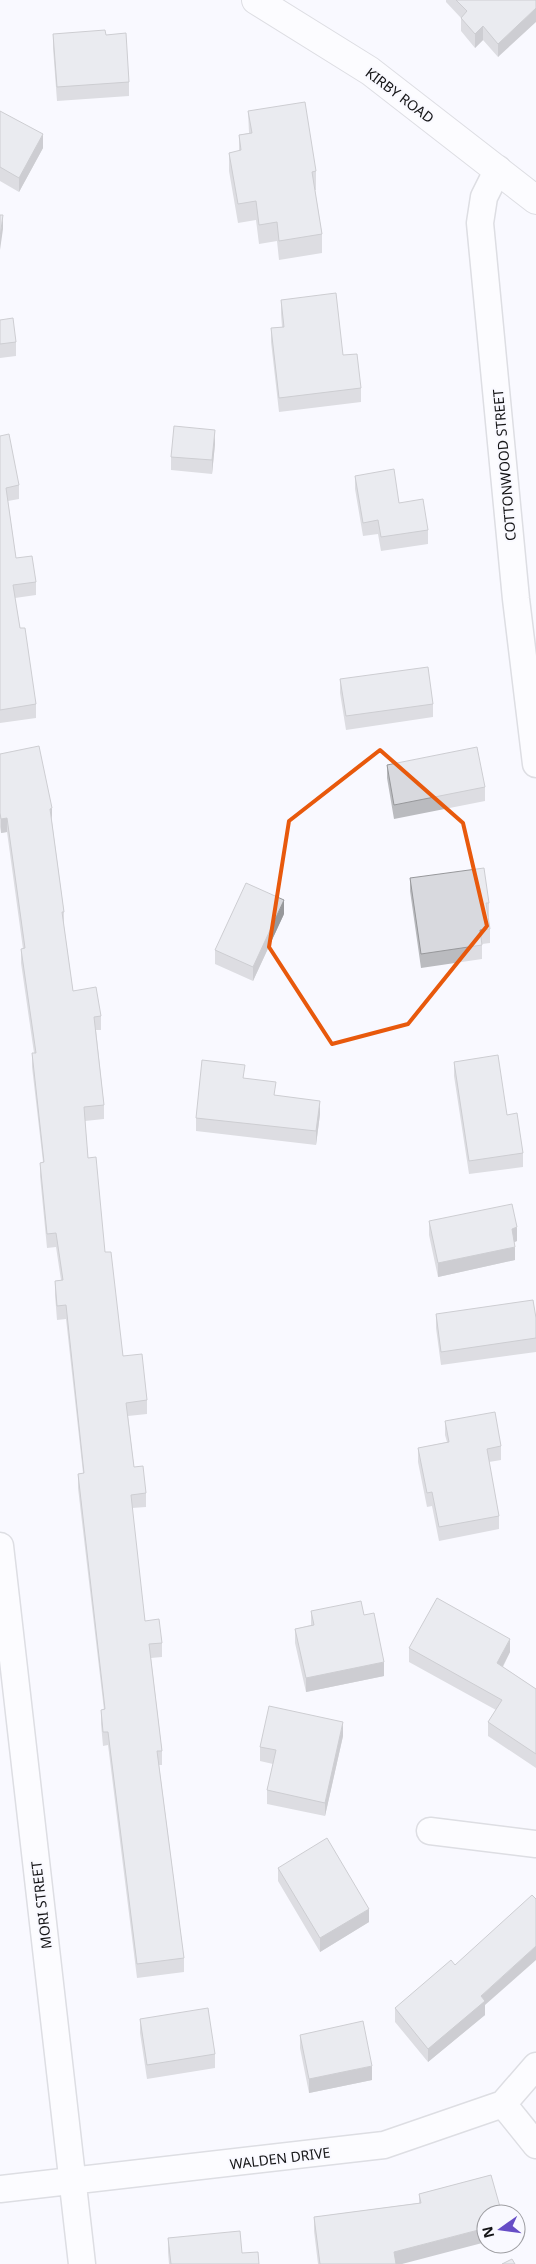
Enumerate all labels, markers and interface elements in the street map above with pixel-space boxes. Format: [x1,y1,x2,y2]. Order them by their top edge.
street label: KIRBY ROAD [362,63,438,127]
street label: COTTONWOOD STREET [488,388,520,542]
street label: MORI STREET [26,1860,56,1950]
street label: WALDEN DRIVE [229,2142,331,2174]
north arrow [476,2204,526,2254]
text: N [477,2224,498,2240]

